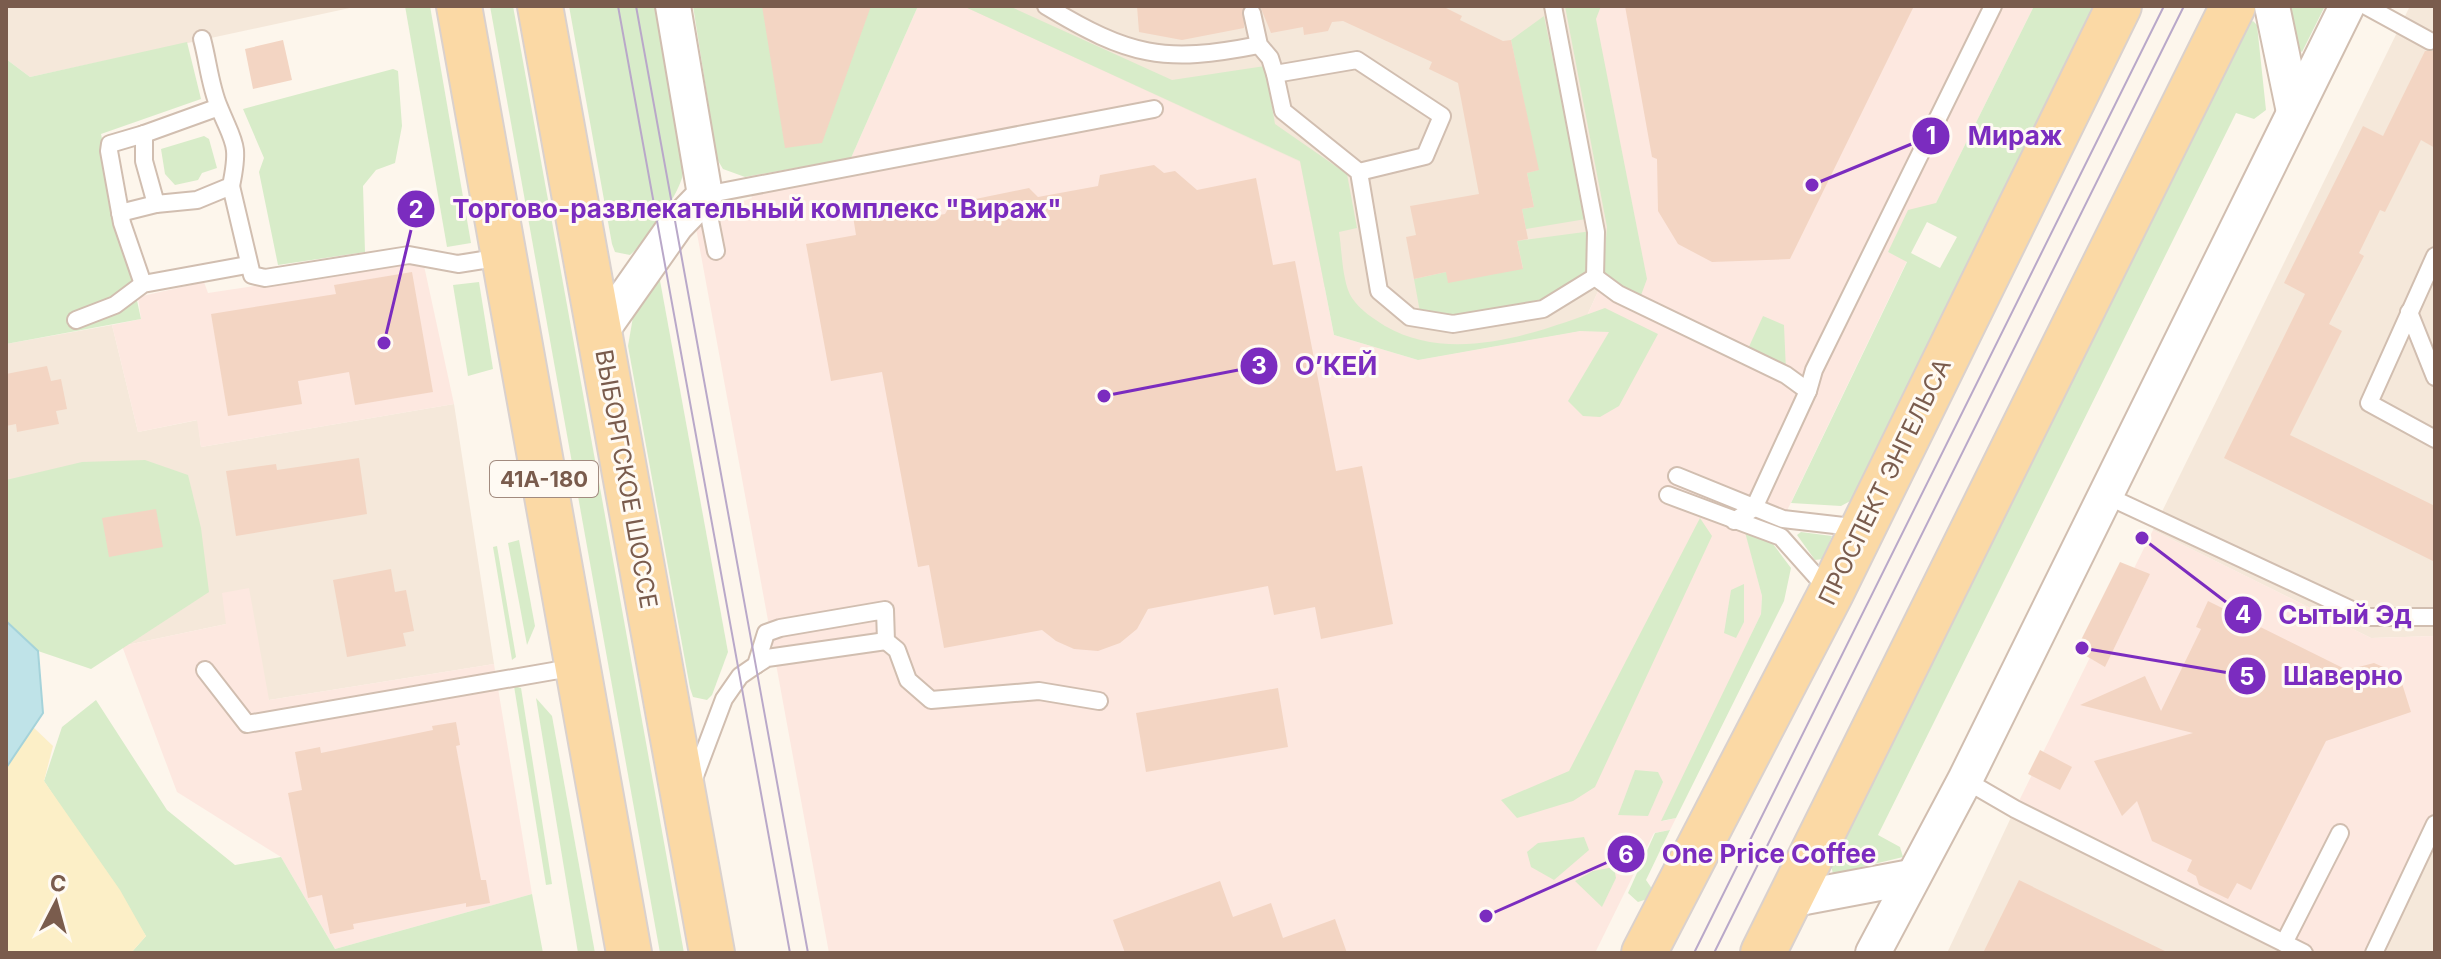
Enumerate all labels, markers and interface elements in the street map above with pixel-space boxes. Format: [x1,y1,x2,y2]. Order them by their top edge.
callout: Мираж [1911,111,2078,161]
text: Мираж [1968,120,2062,151]
text: 1 [1926,121,1936,150]
callout: Торгово-развлекательный комплекс "Вираж" [396,184,1077,234]
text: Торгово-развлекательный комплекс "Вираж" [452,193,1062,224]
text: 2 [408,195,424,224]
callout: О’КЕЙ [1239,341,1393,391]
street label: ВЫБОРГСКОЕ ШОССЕ [589,347,664,611]
text: О’КЕЙ [1295,350,1377,381]
text: 3 [1251,351,1267,380]
street label: ПРОСПЕКТ ЭНГЕЛЬСА [1812,354,1957,610]
road number: 41А-180 [490,461,598,497]
callout: Сытый Эд [2223,590,2428,640]
text: Сытый Эд [2278,599,2412,630]
text: 4 [2235,600,2251,629]
callout: Шаверно [2227,651,2418,701]
text: Шаверно [2283,660,2403,691]
text: 5 [2239,662,2255,691]
callout: One Price Coffee [1606,829,1893,879]
text: One Price Coffee [1662,838,1876,869]
text: 6 [1618,840,1634,869]
north arrow [16,863,96,943]
text: С [49,869,68,897]

